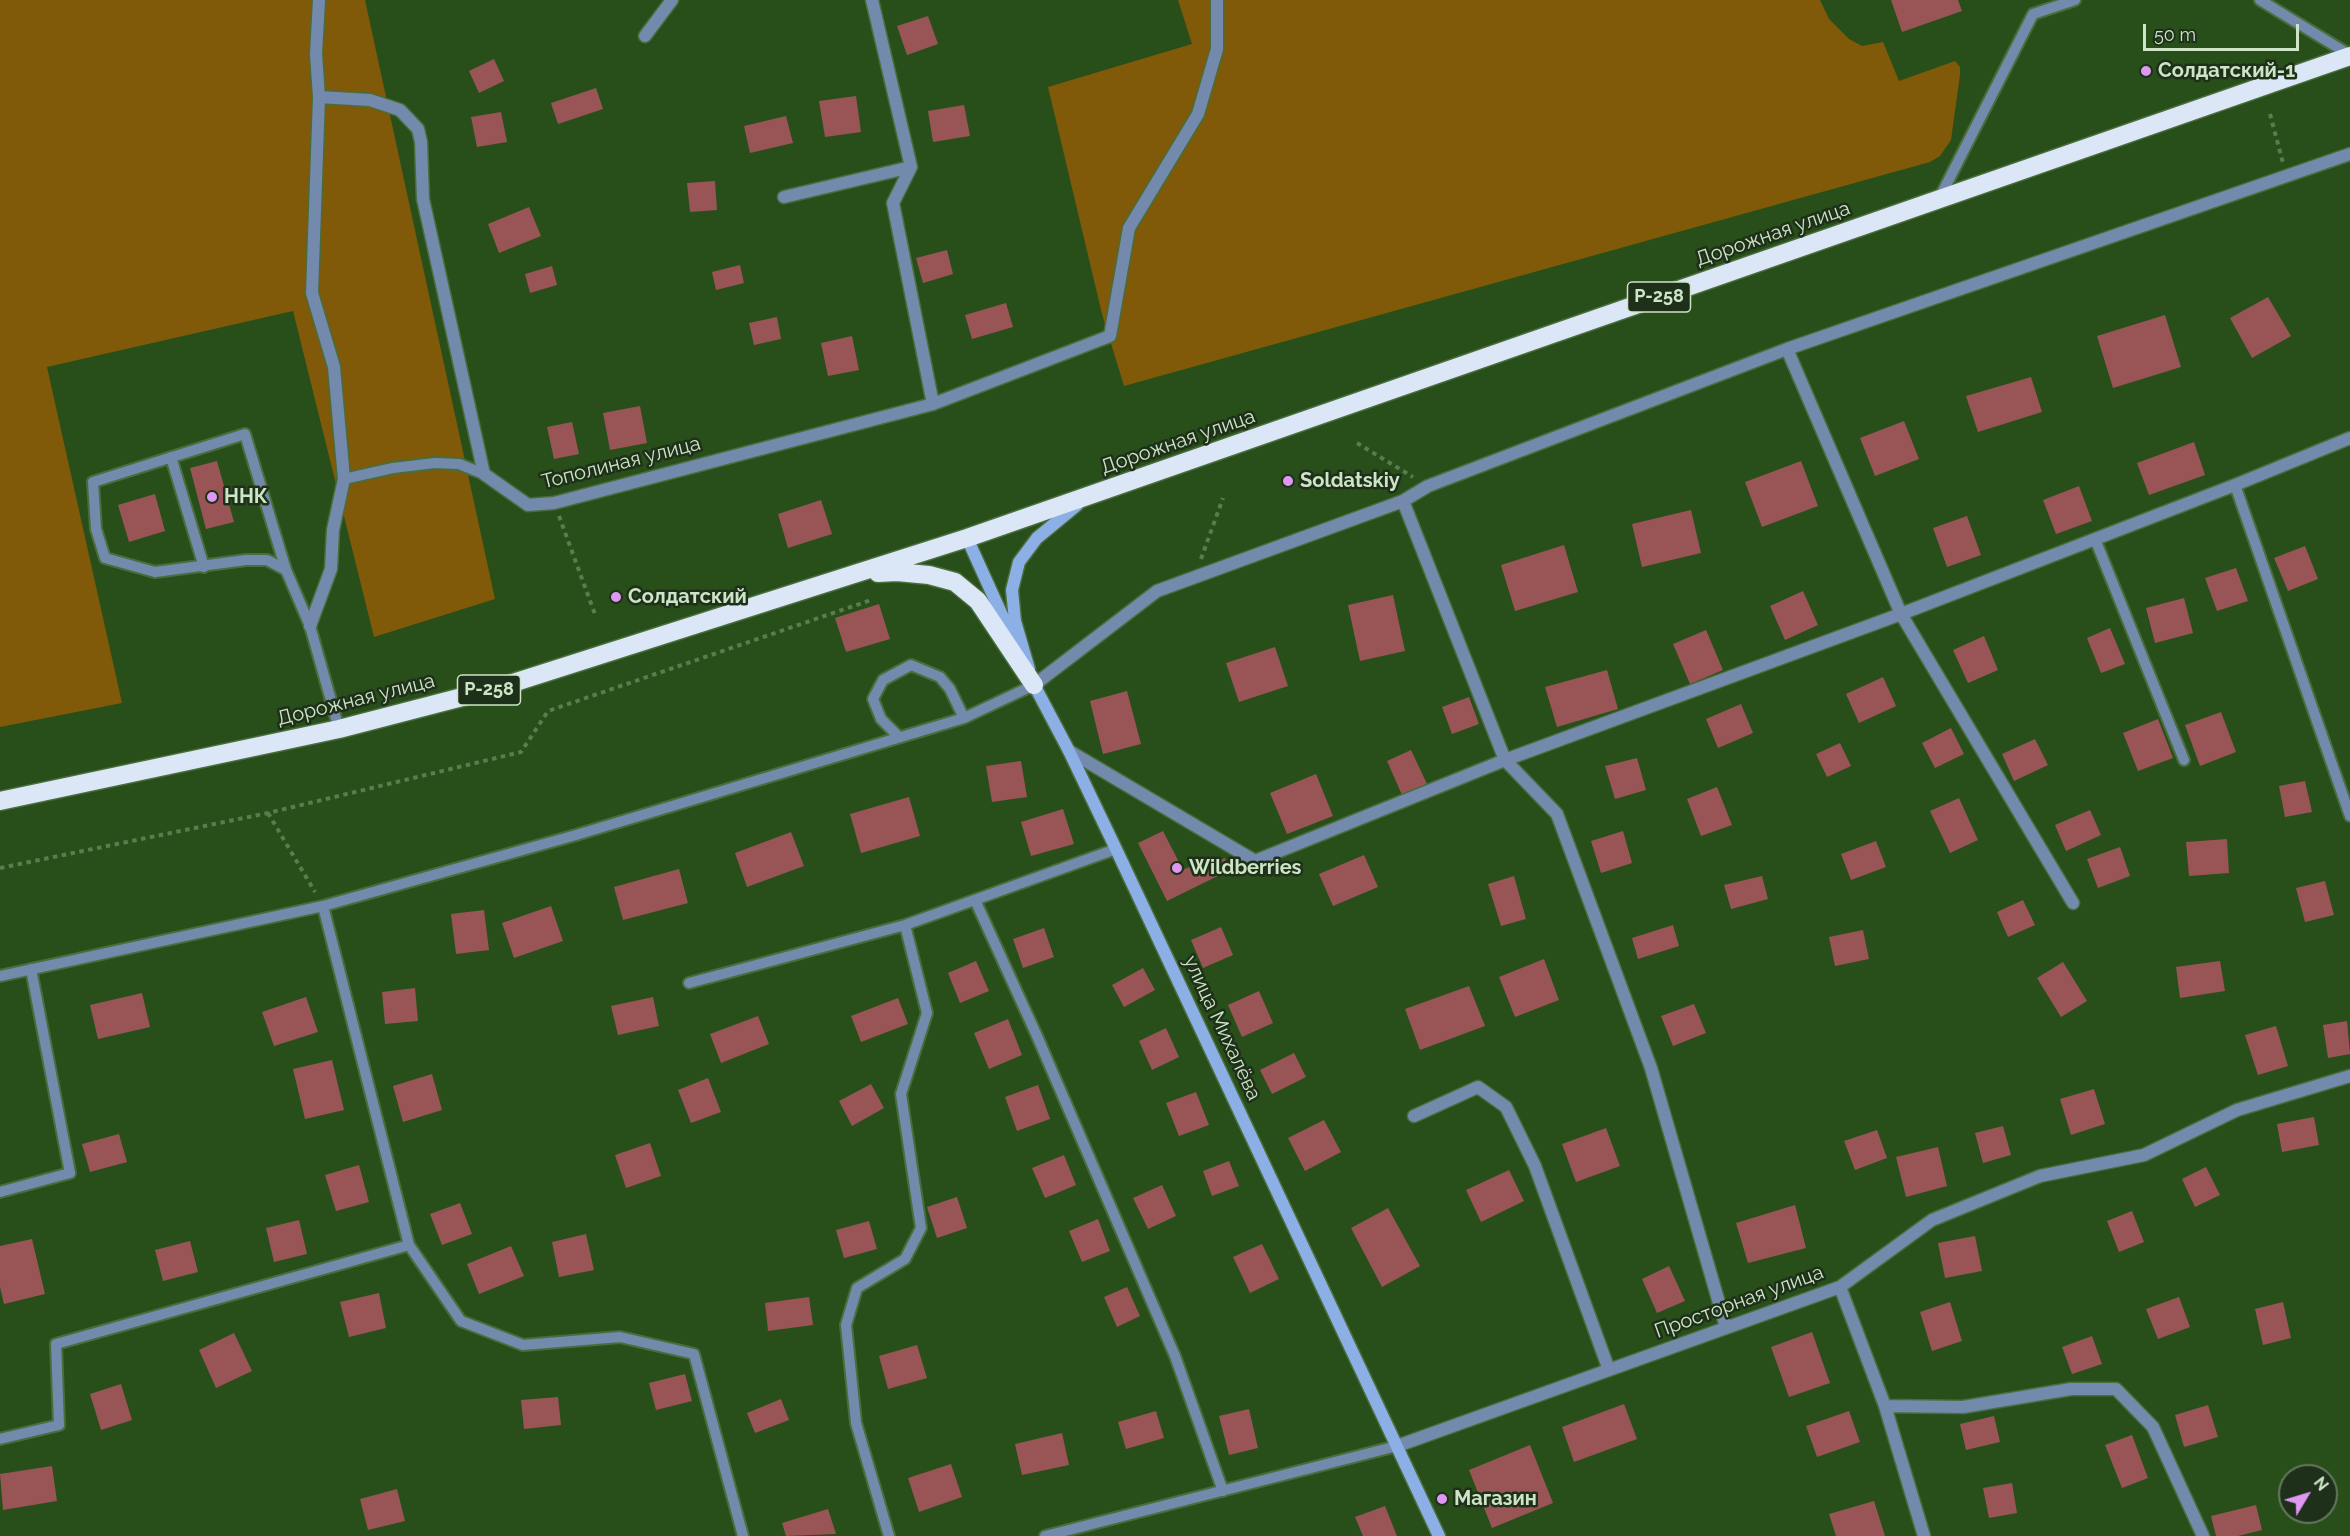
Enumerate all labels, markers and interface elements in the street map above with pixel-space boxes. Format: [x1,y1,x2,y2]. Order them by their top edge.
scale bar [2146,12,2302,50]
text: 50 m [2154,24,2196,45]
place label: Солдатский-1 [2158,59,2295,83]
marker: Солдатский-1 [2139,64,2153,78]
street label: Дорожная улица [1693,196,1853,272]
road number: Р-258 [1628,282,1690,312]
street label: Дорожная улица [1098,404,1258,480]
street label: Тополиная улица [539,432,703,494]
place label: Soldatskiy [1300,469,1400,493]
marker: Soldatskiy [1281,474,1295,488]
place label: ННК [224,485,268,509]
marker: ННК [205,490,219,504]
place label: Солдатский [628,585,747,609]
marker: Солдатский [609,590,623,604]
street label: Дорожная улица [275,669,437,731]
road number: Р-258 [458,675,520,705]
place label: Wildberries [1189,856,1301,880]
marker: Wildberries [1170,861,1184,875]
street label: улица Михалёва [1178,952,1266,1104]
street label: Просторная улица [1651,1260,1827,1344]
north arrow [2278,1464,2338,1524]
text: N [2310,1473,2332,1495]
place label: Магазин [1454,1487,1537,1511]
marker: Магазин [1435,1492,1449,1506]

